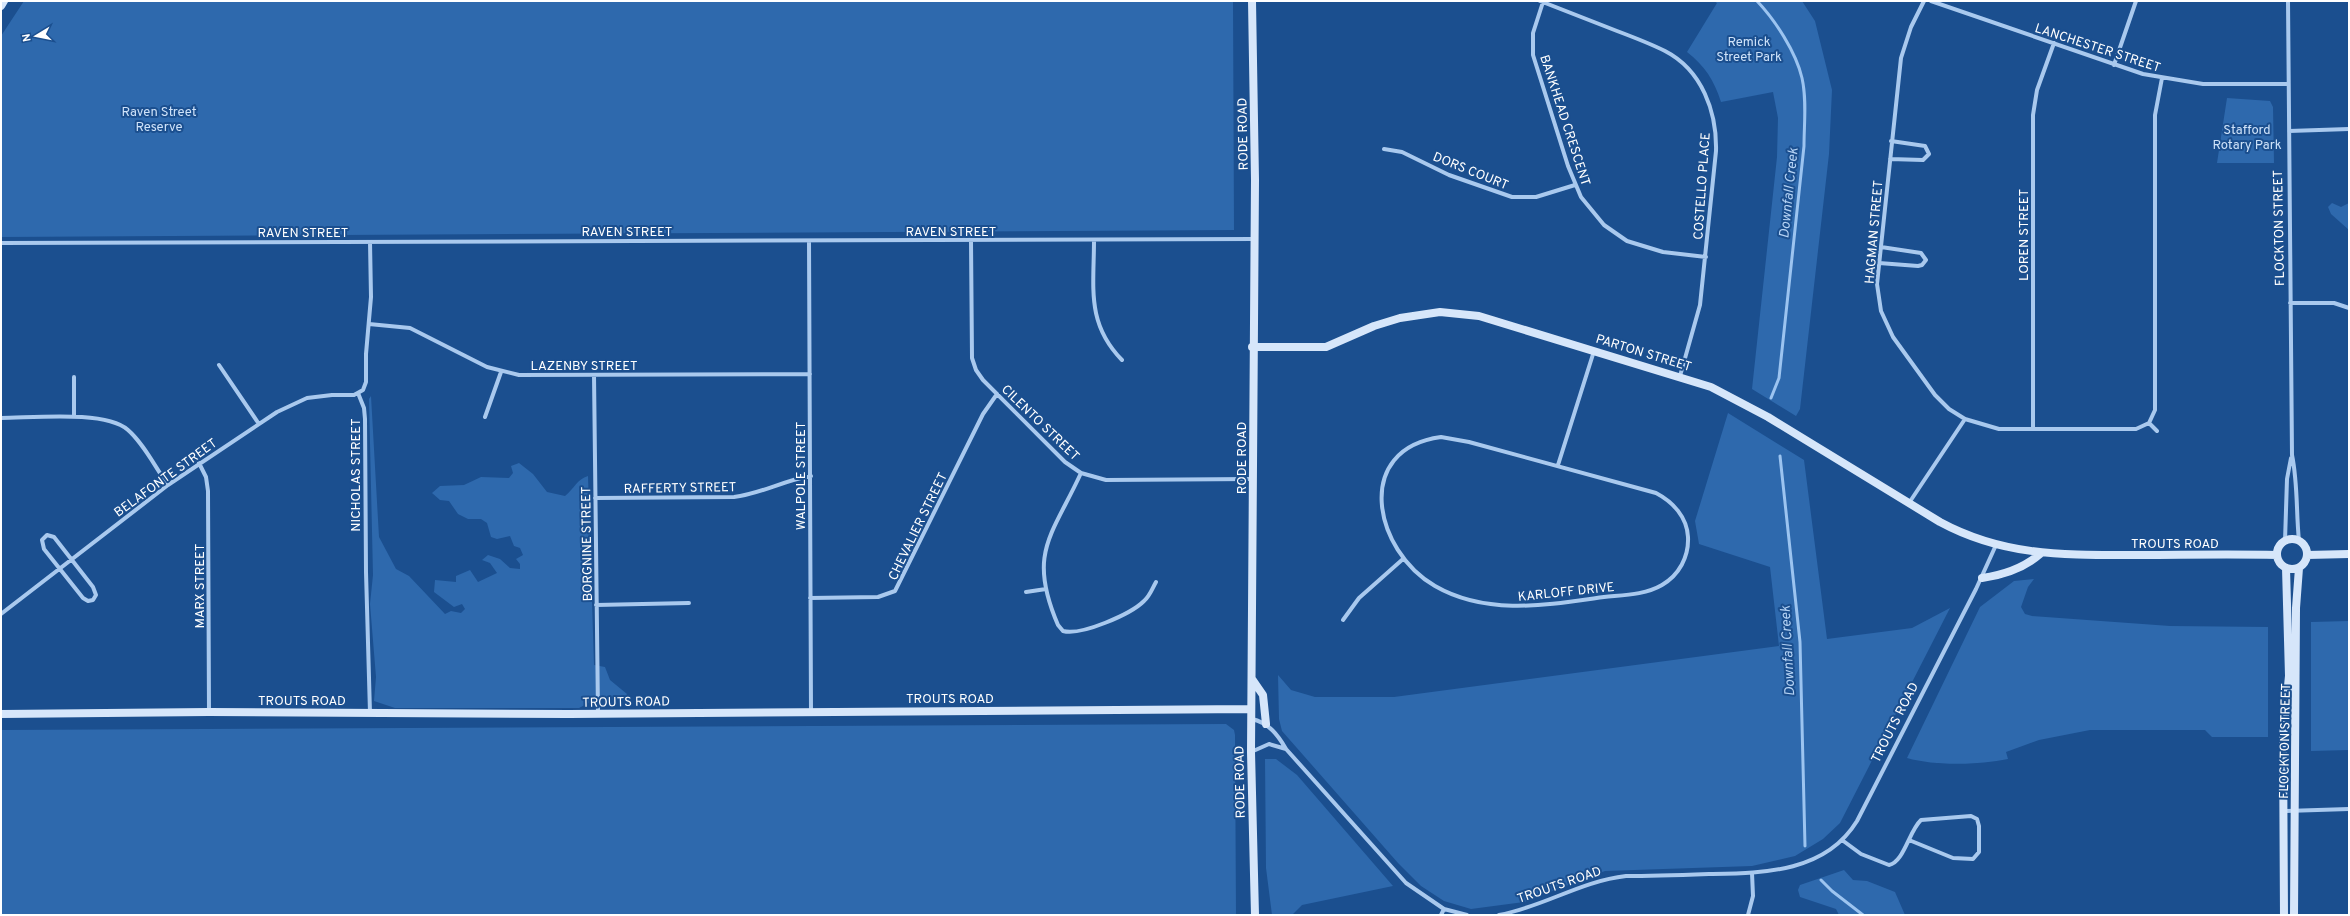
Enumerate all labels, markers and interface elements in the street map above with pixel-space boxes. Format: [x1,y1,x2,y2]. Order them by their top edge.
north arrow [16,16,56,56]
street label: LANCHESTER STREET [2032,21,2162,77]
text: N [20,32,35,43]
park label: Remick Street Park [1716,35,1782,66]
street label: BANKHEAD CRESCENT [1535,53,1593,188]
street label: RODE ROAD [1235,97,1253,170]
park label: Raven Street Reserve [121,105,197,136]
park label: Stafford Rotary Park [2212,123,2282,154]
street label: COSTELLO PLACE [1691,132,1715,240]
water label: Downfall Creek [1776,146,1803,239]
street label: DORS COURT [1430,149,1510,194]
street label: FLOCKTON STREET [2271,170,2289,286]
street label: HAGMAN STREET [1862,180,1887,285]
street label: LOREN STREET [2017,189,2033,281]
street label: RAVEN STREET [582,225,672,241]
street label: RAVEN STREET [906,225,996,241]
street label: RAVEN STREET [258,226,348,242]
street label: PARTON STREET [1594,332,1693,376]
street label: LAZENBY STREET [530,359,638,375]
street label: CILENTO STREET [997,382,1082,465]
street label: NICHOLAS STREET [349,418,365,532]
street label: WALPOLE STREET [794,422,810,530]
street label: RODE ROAD [1235,422,1251,494]
street label: BELAFONTE STREET [112,436,221,521]
street label: CHEVALIER STREET [886,470,952,583]
street label: RAFFERTY STREET [624,480,737,498]
street label: BORGNINE STREET [579,486,597,602]
street label: TROUTS ROAD [2131,537,2219,553]
street label: MARX STREET [193,544,209,628]
street label: KARLOFF DRIVE [1517,580,1615,606]
water label: Downfall Creek [1778,604,1799,697]
street label: TROUTS ROAD [1869,680,1923,766]
street label: FLOCKTON STREET [2277,683,2295,799]
street label: TROUTS ROAD [906,692,994,708]
street label: TROUTS ROAD [258,694,346,710]
street label: TROUTS ROAD [582,694,670,712]
street label: RODE ROAD [1232,745,1250,818]
street label: TROUTS ROAD [1515,864,1604,908]

